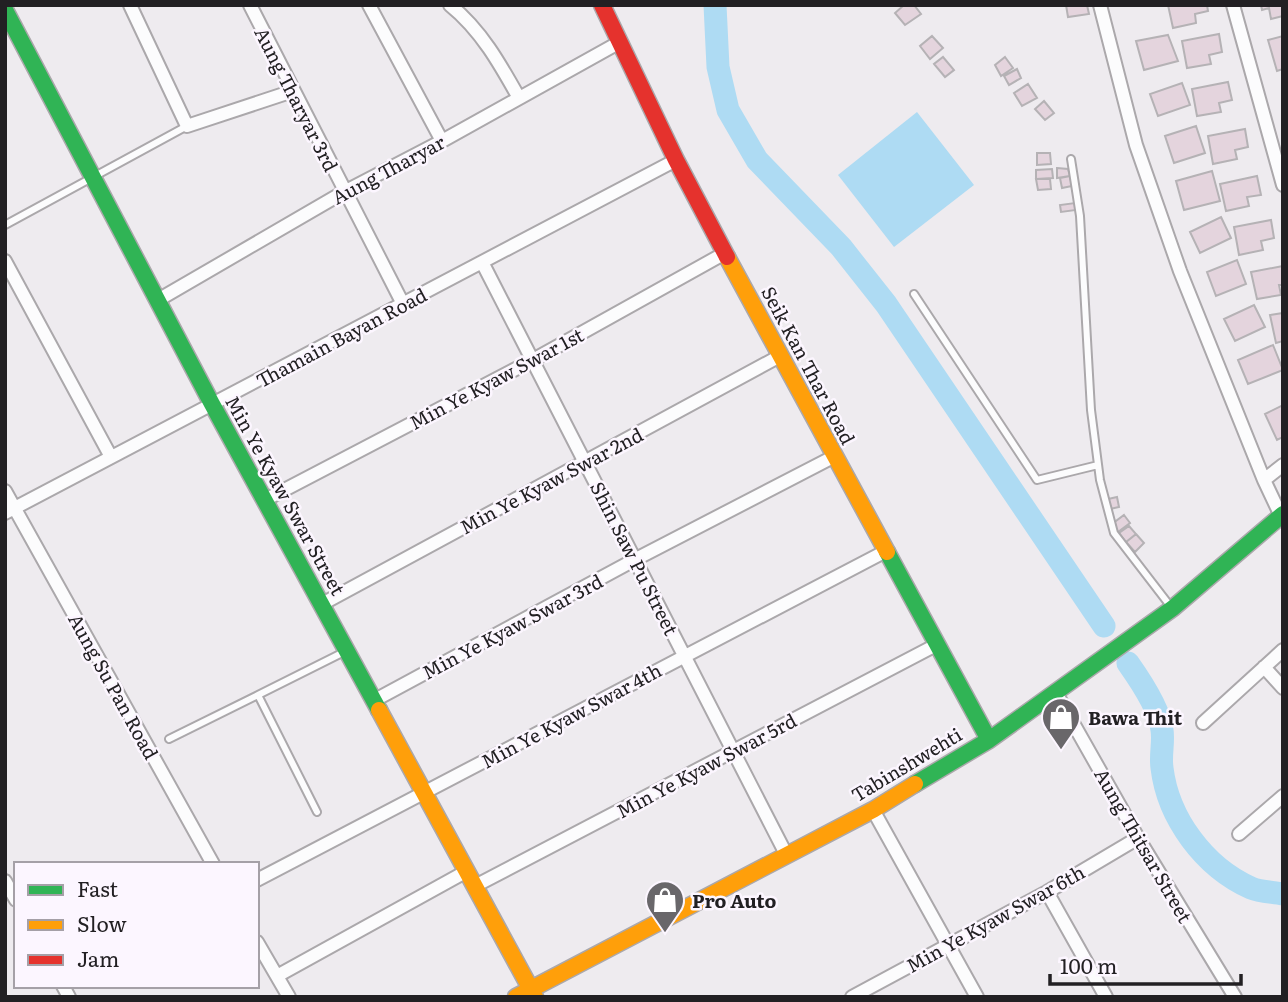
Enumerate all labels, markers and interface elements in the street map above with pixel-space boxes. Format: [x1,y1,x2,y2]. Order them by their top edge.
street label: Aung Tharyar 3rd [248,22,346,176]
street label: Aung Tharyar [326,127,450,211]
street label: Thamain Bayan Road [251,280,432,394]
street label: Seik Kan Thar Road [755,281,863,449]
street label: Min Ye Kyaw Swar 1st [404,320,588,436]
street label: Min Ye Kyaw Swar Street [219,390,353,600]
street label: Min Ye Kyaw Swar 2nd [454,420,648,540]
street label: Shin Saw Pu Street [584,476,686,640]
street label: Min Ye Kyaw Swar 3rd [417,566,608,686]
street label: Aung Su Pan Road [62,608,166,764]
street label: Min Ye Kyaw Swar 4th [476,655,666,775]
shop icon: Bawa Thit [1040,696,1082,751]
place label: Bawa Thit [1088,703,1183,731]
street label: Min Ye Kyaw Swar 5rd [611,705,801,824]
street label: Tabinshwehti [845,720,967,808]
street label: Aung Thitsar Street [1088,762,1200,928]
street label: Min Ye Kyaw Swar 6th [900,857,1090,979]
legend [14,862,259,988]
text: Fast [77,872,118,903]
shop icon: Pro Auto [644,879,686,934]
place label: Pro Auto [692,886,776,914]
text: Slow [77,907,127,938]
text: Jam [77,942,119,973]
scale bar [1050,942,1241,986]
text: 100 m [1060,949,1117,980]

